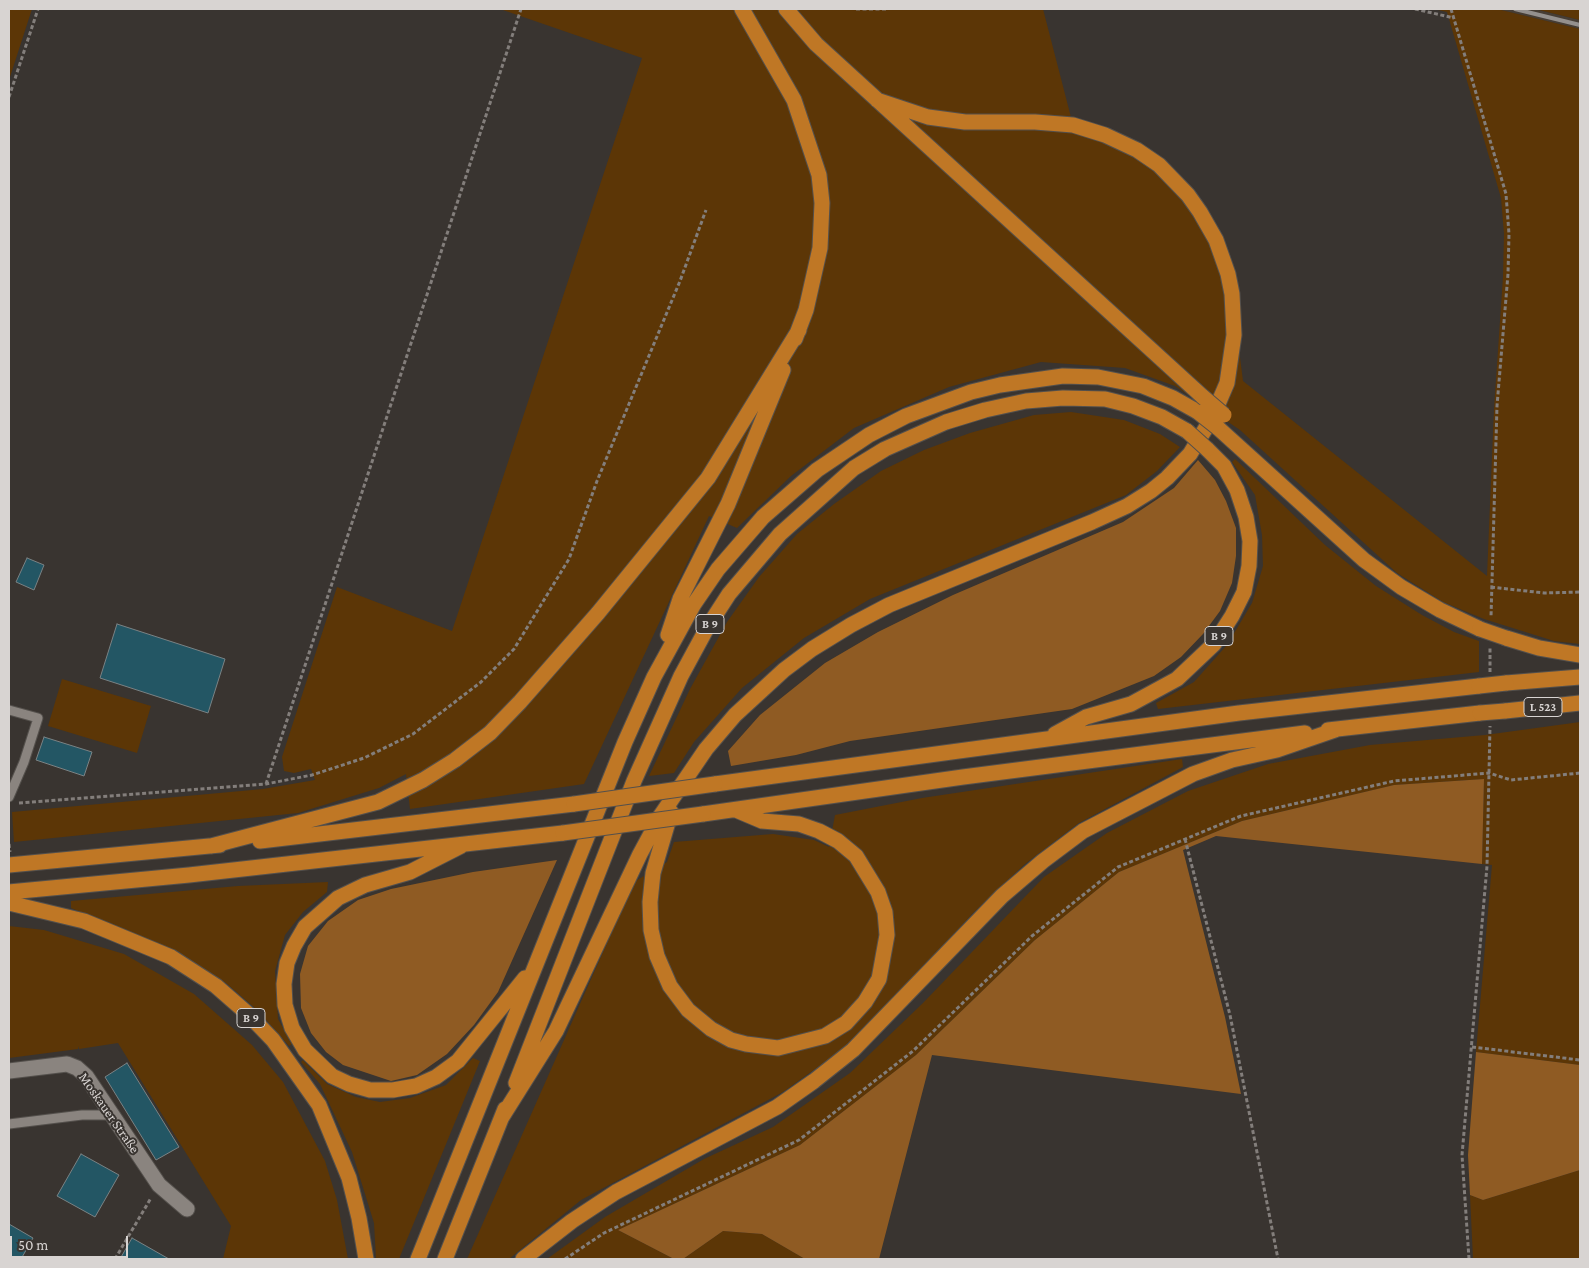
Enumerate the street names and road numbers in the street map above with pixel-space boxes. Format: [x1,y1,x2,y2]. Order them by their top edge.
road number: B 9 [696,614,724,634]
road number: B 9 [1205,626,1233,646]
road number: L 523 [1524,698,1562,716]
road number: B 9 [237,1008,265,1028]
street label: Moskauer Straße [75,1069,143,1157]

